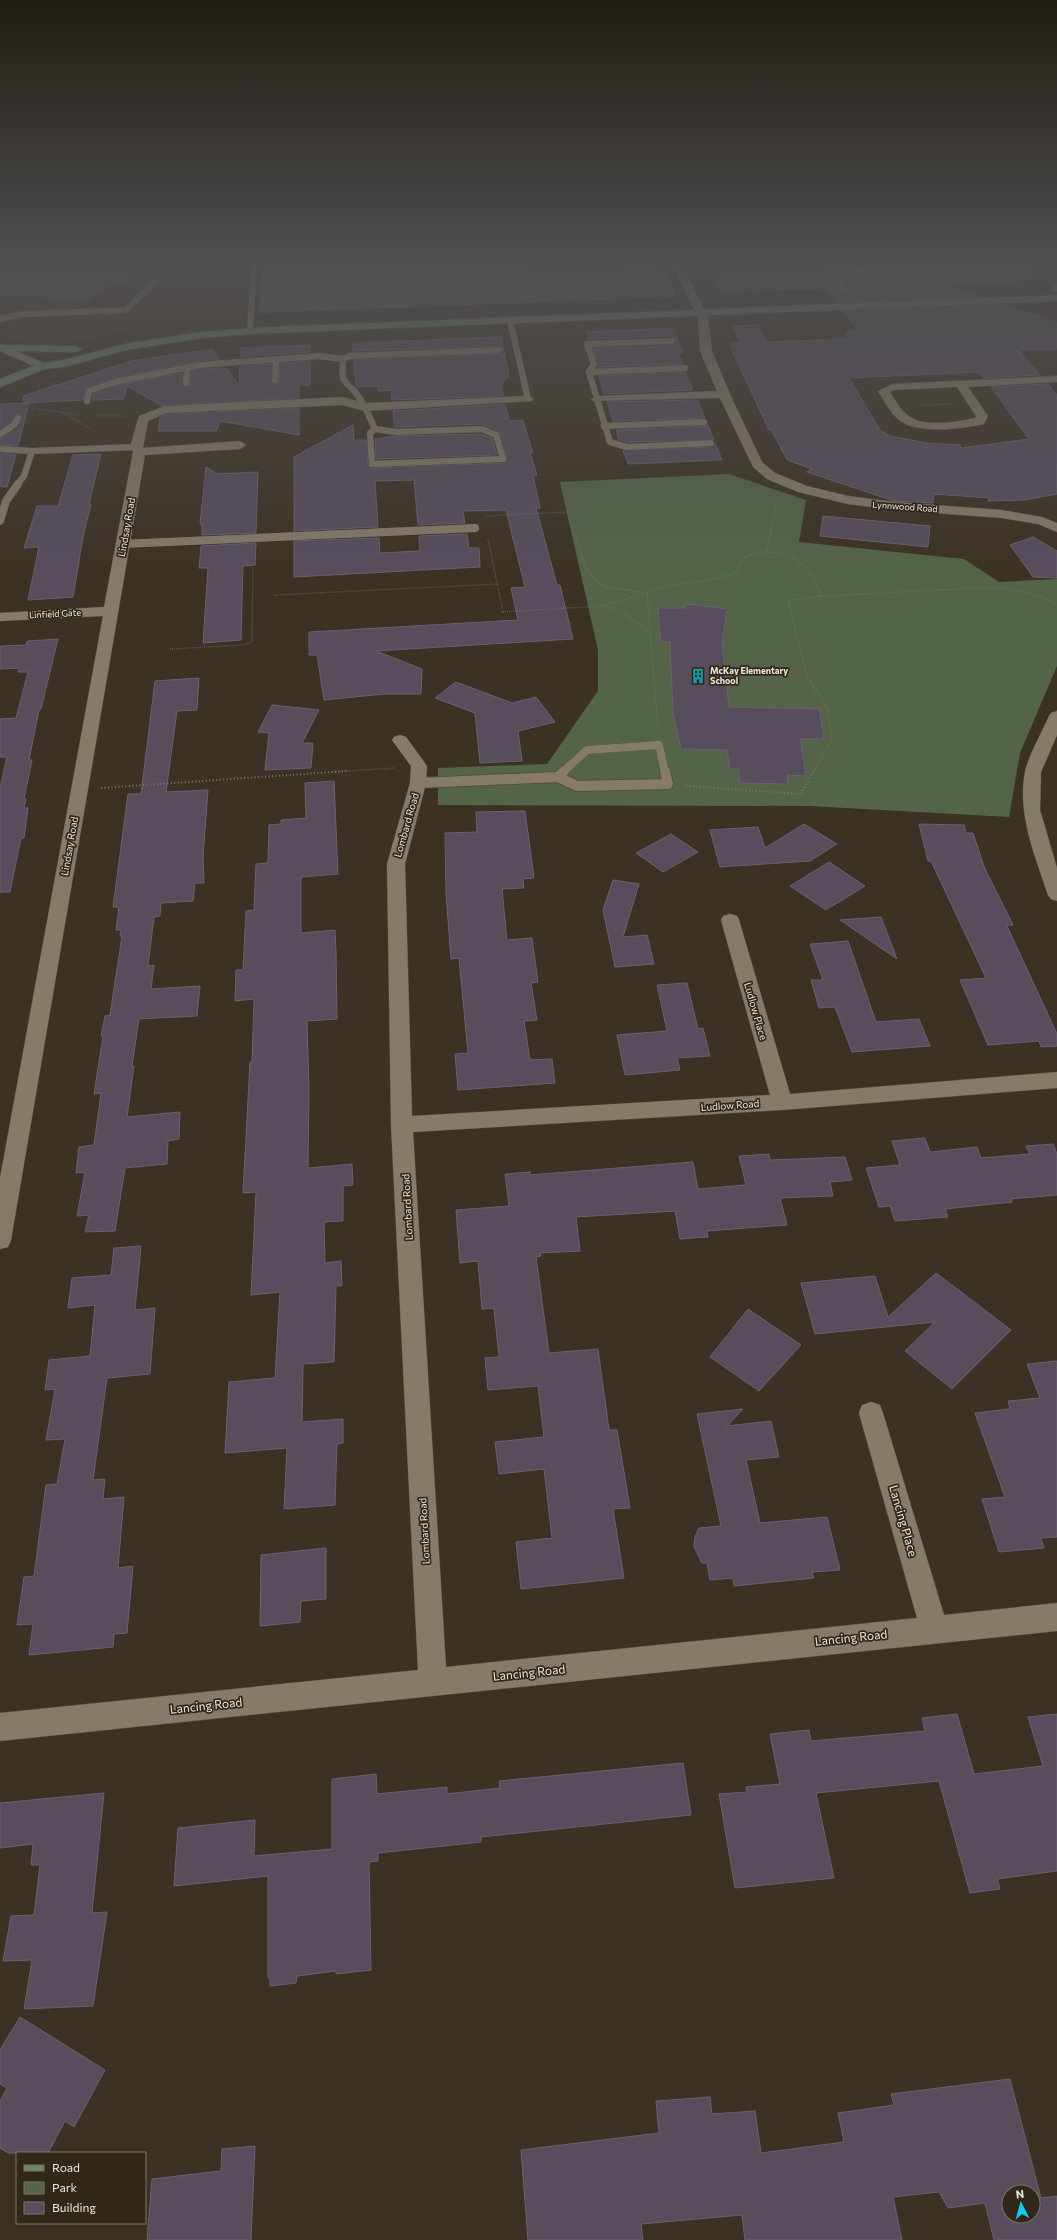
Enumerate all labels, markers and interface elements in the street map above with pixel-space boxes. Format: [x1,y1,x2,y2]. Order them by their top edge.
street label: Lindsay Road [115,496,137,558]
street label: Lynnwood Road [872,499,938,514]
street label: Linfield Gate [29,607,82,620]
place label: McKay Elementary School [710,665,788,686]
building icon: McKay Elementary School [689,667,707,685]
street label: Lombard Road [391,791,421,859]
street label: Lindsay Road [58,815,80,877]
street label: Ludlow Place [742,981,770,1041]
street label: Ludlow Road [700,1097,760,1113]
street label: Lombard Road [399,1173,415,1240]
street label: Lancing Place [887,1483,921,1558]
street label: Lombard Road [416,1497,432,1564]
street label: Lancing Road [814,1626,888,1648]
street label: Lancing Road [492,1661,566,1683]
street label: Lancing Road [169,1694,243,1716]
legend [16,2152,146,2224]
text: Road [52,2160,80,2174]
text: Park [52,2180,78,2194]
north arrow [1001,2184,1041,2224]
text: N [1015,2187,1025,2200]
text: Building [52,2200,96,2214]

